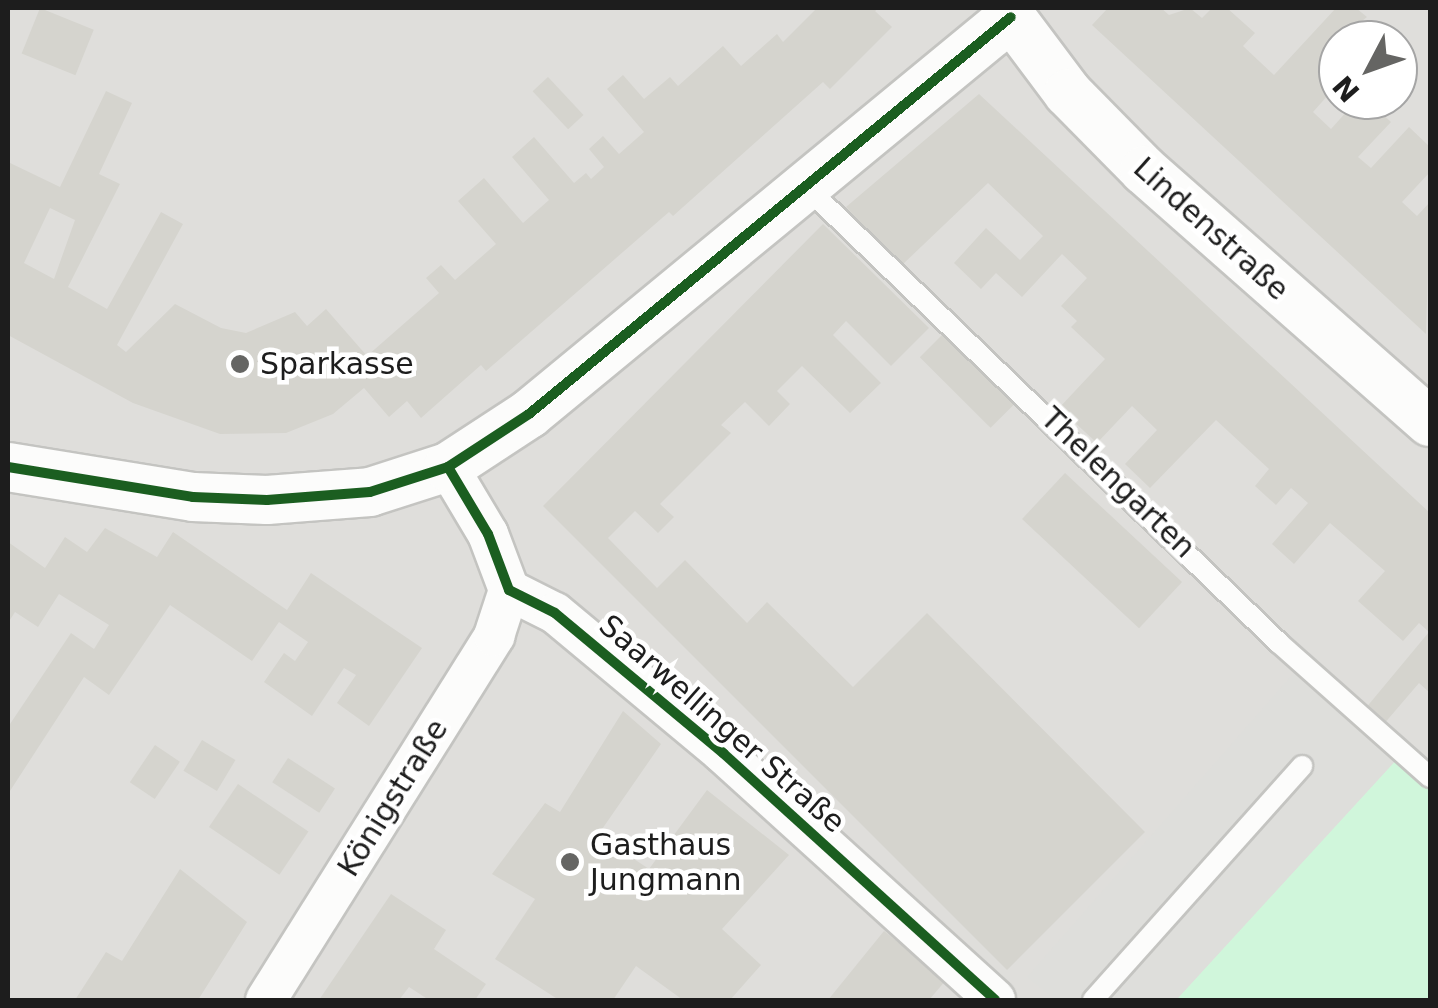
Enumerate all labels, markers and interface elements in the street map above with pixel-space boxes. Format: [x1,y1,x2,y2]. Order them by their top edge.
north arrow [1318,20,1418,120]
text: N [1326,69,1367,108]
street label: Lindenstraße [1126,150,1296,308]
place label: Sparkasse [260,346,414,382]
marker: Sparkasse [229,353,251,375]
street label: Thelengarten [1033,400,1203,566]
street label: Saarwellinger Straße [592,608,852,840]
street label: Königstraße [330,713,456,883]
place label: Gasthaus Jungmann [590,827,742,898]
marker: Gasthaus Jungmann [559,851,581,873]

